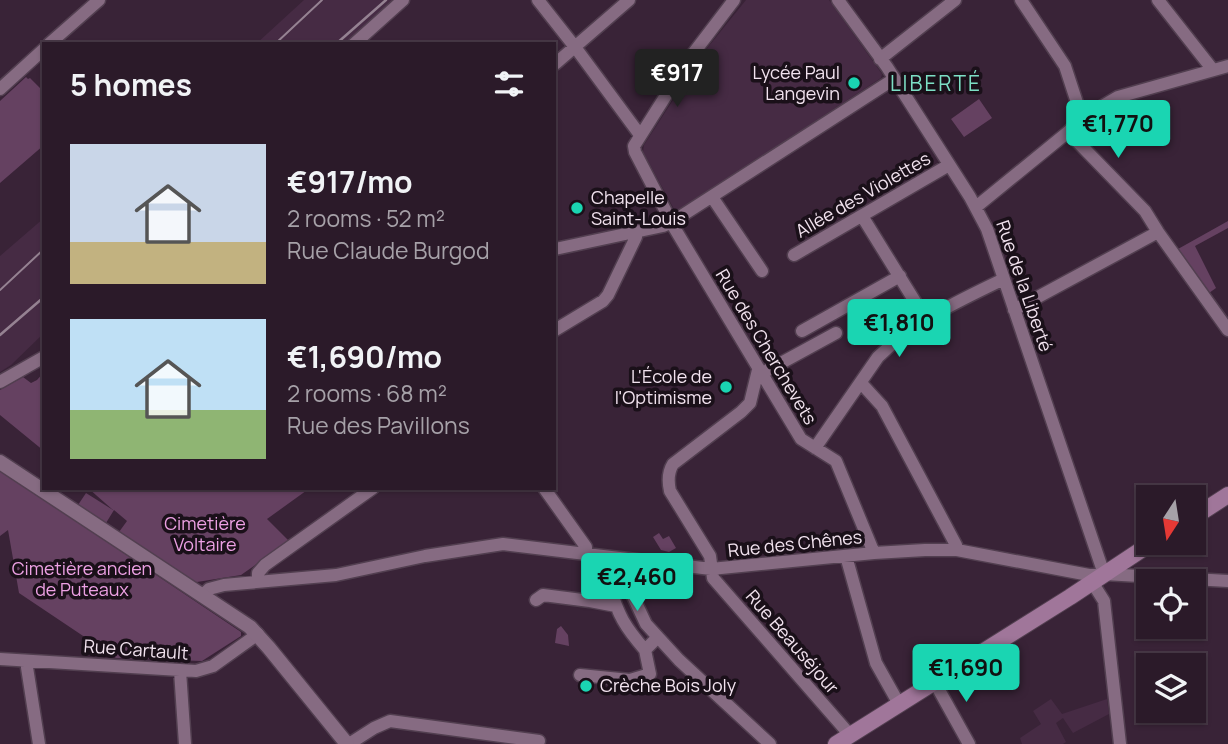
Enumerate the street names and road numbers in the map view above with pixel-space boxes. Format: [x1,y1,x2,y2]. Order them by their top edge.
street label: Allée des Violettes [791,146,934,243]
street label: Rue de la Liberté [991,217,1059,355]
street label: Rue des Cherchevets [711,264,823,429]
street label: Rue des Chênes [727,524,863,562]
street label: Rue Beauséjour [741,584,845,699]
street label: Rue Cartault [83,633,189,665]

